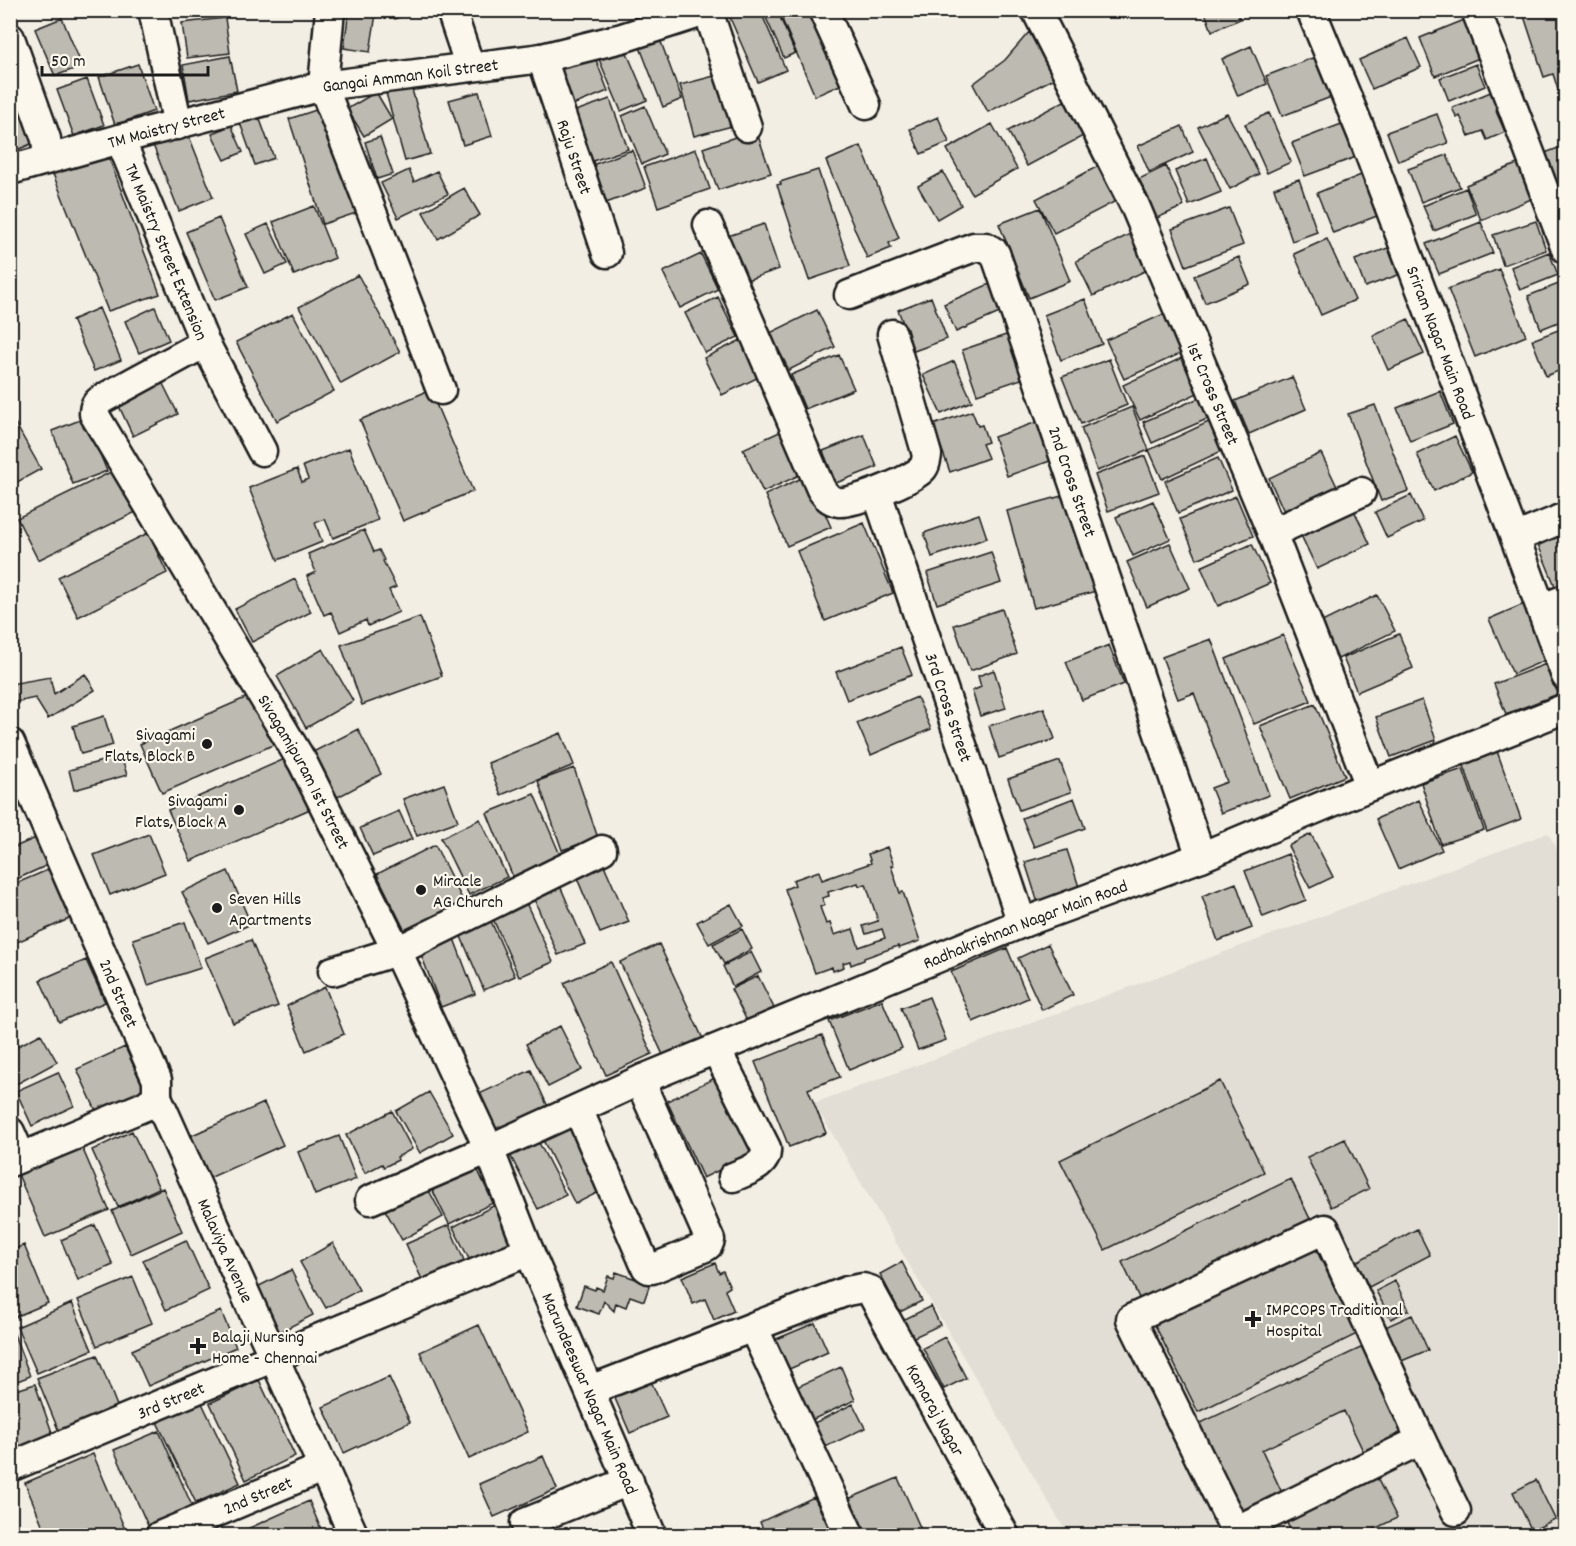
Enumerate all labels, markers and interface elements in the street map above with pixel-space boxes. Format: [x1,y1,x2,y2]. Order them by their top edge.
scale bar [42,39,208,77]
text: 50 m [51,50,86,75]
street label: Gangai Amman Koil Street [321,54,500,101]
street label: TM Maistry Street [105,102,229,157]
street label: Raju Street [548,117,597,199]
street label: TM Maistry Street Extension [117,160,213,345]
street label: Sriram Nagar Main Road [1398,263,1479,424]
street label: 1st Cross Street [1179,339,1244,450]
street label: 2nd Cross Street [1040,423,1101,541]
street label: 3rd Cross Street [917,650,977,766]
street label: Sivagamipuram 1st Street [250,690,354,855]
place label: Sivagami Flats, Block B [104,724,195,770]
marker: Sivagami Flats, Block B [200,737,214,751]
place label: Sivagami Flats, Block A [135,790,227,836]
marker: Sivagami Flats, Block A [232,803,246,817]
place label: Miracle AG Church [433,870,503,916]
street label: Radhakrishnan Nagar Main Road [920,875,1132,977]
marker: Miracle AG Church [414,883,428,897]
place label: Seven Hills Apartments [229,888,312,934]
marker: Seven Hills Apartments [210,901,224,915]
street label: 2nd Street [91,956,143,1033]
street label: Malaviya Avenue [189,1195,258,1307]
street label: Marundeeswar Nagar Main Road [534,1289,643,1499]
place label: IMPCOPS Traditional Hospital [1266,1299,1404,1345]
marker: IMPCOPS Traditional Hospital [1244,1310,1262,1328]
place label: Balaji Nursing Home - Chennai [212,1326,317,1372]
marker: Balaji Nursing Home - Chennai [189,1337,207,1355]
street label: Kamaraj Nagar [898,1360,969,1462]
street label: 3rd Street [134,1377,210,1428]
street label: 2nd Street [220,1471,297,1523]

